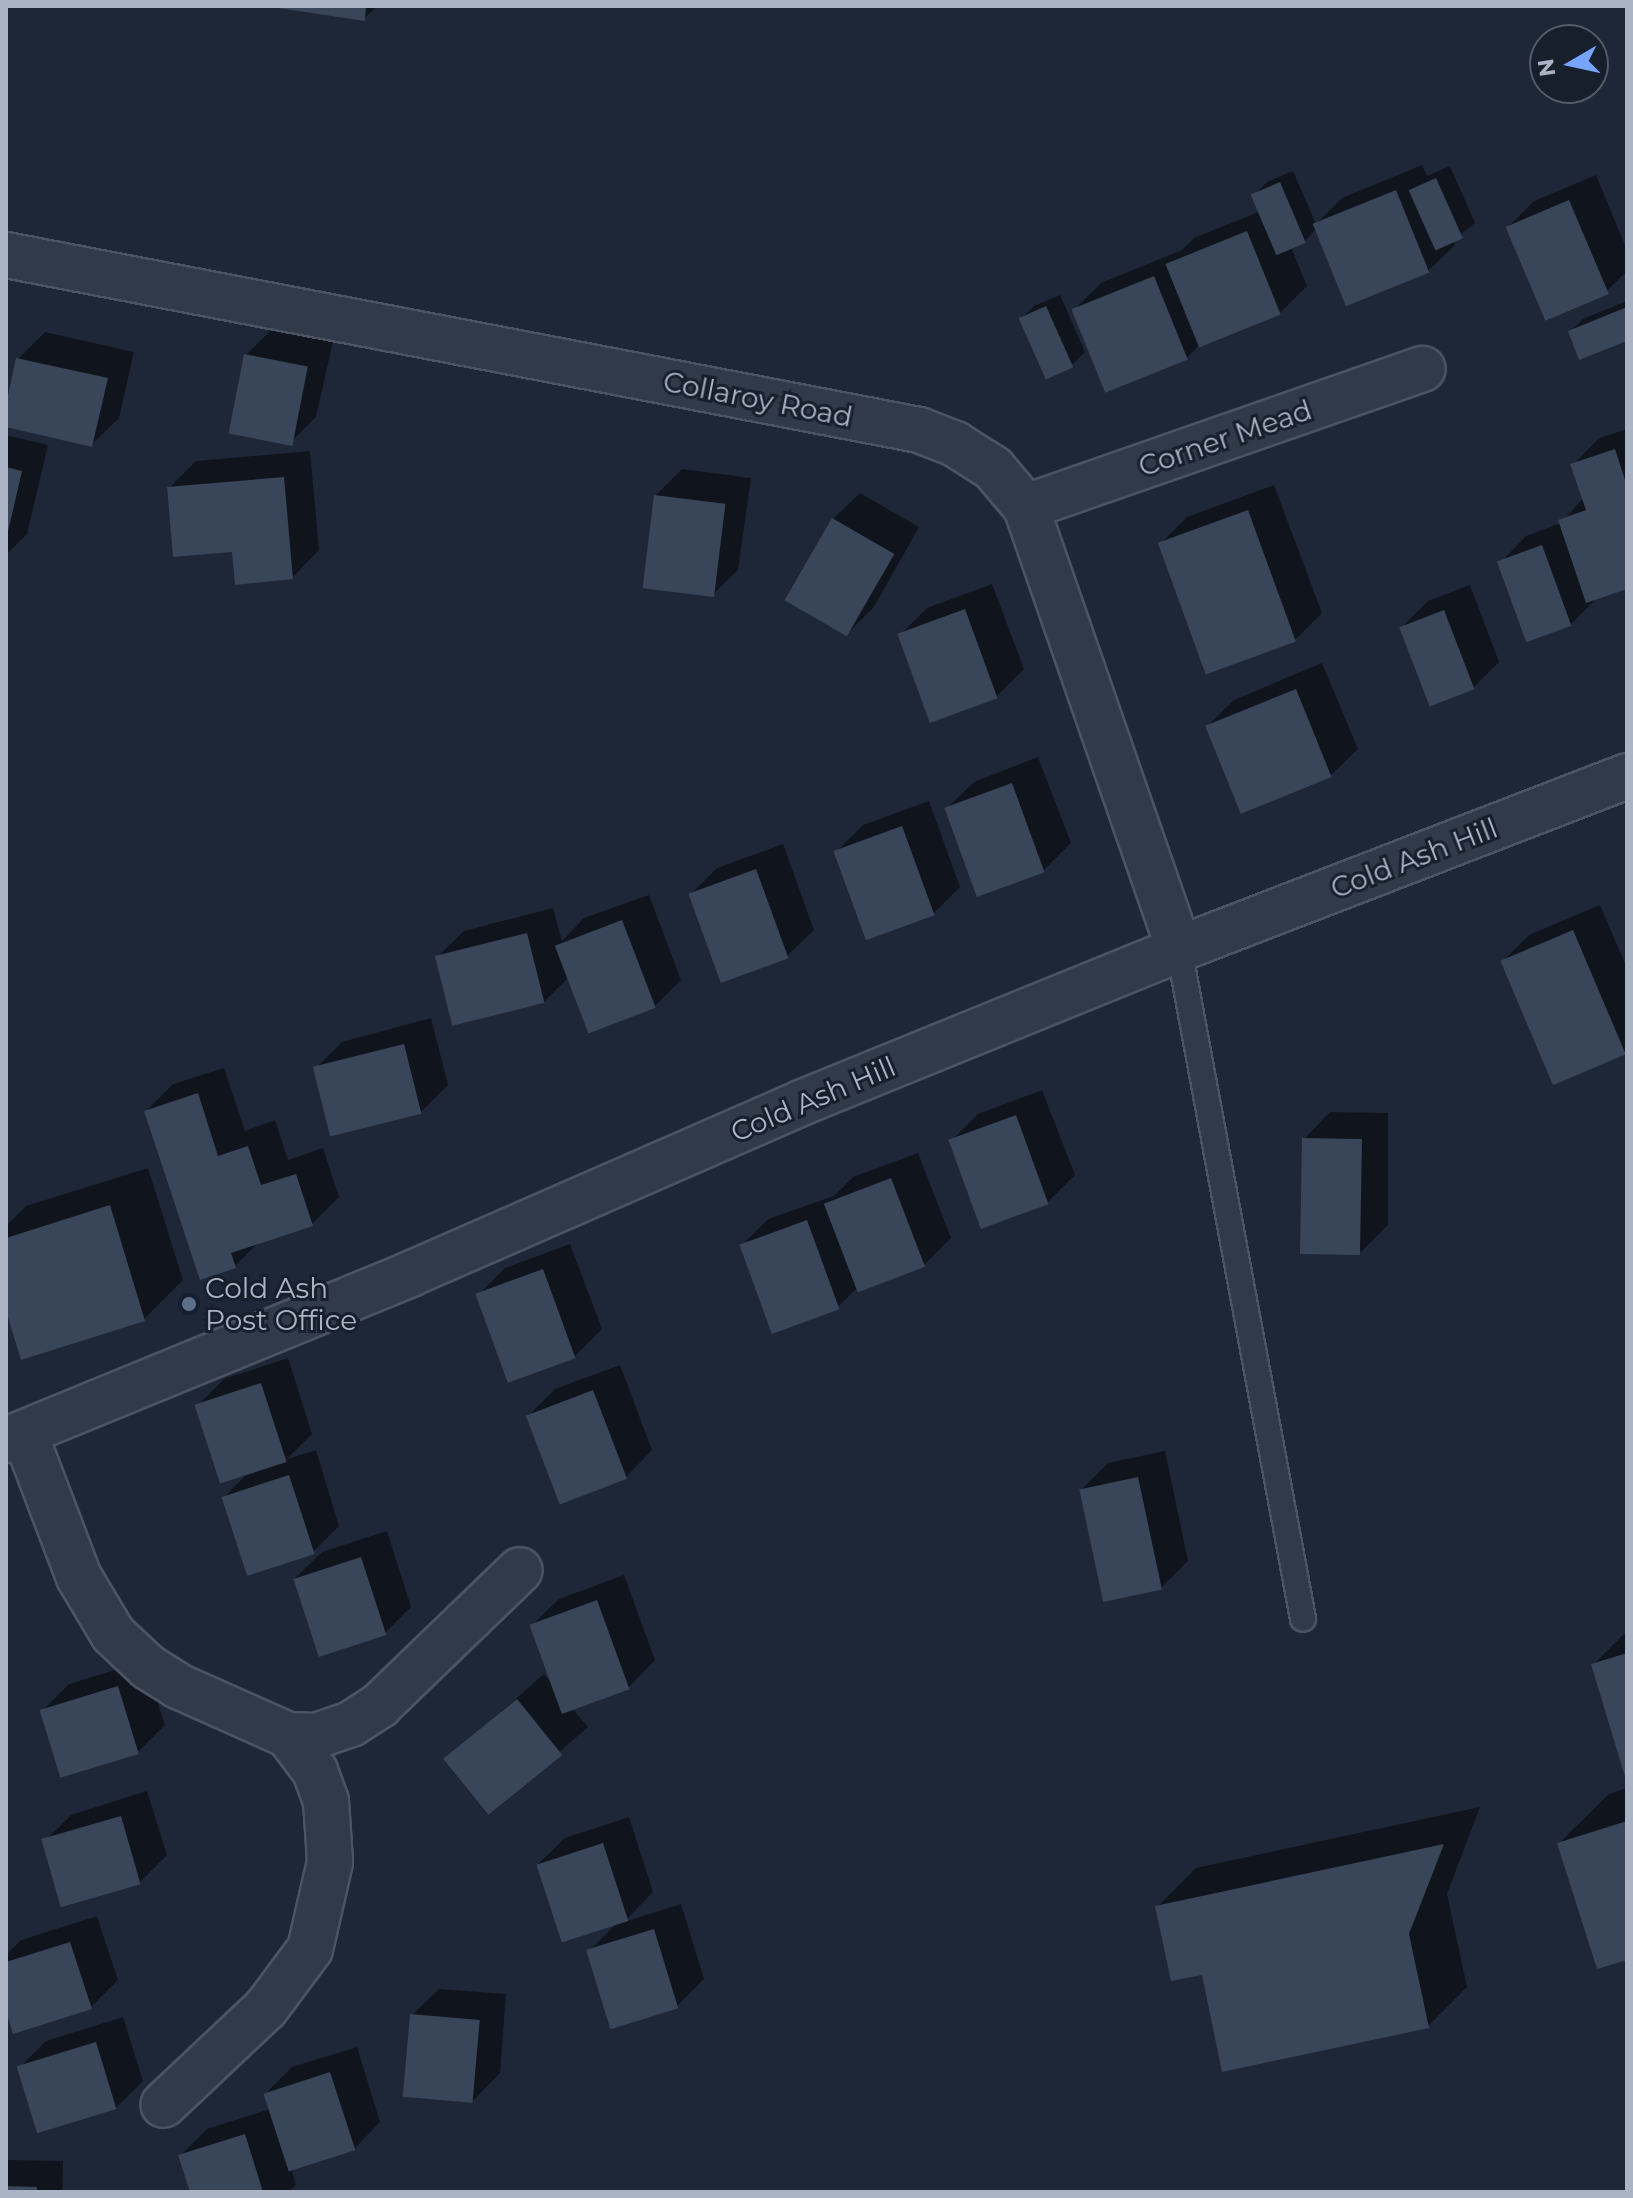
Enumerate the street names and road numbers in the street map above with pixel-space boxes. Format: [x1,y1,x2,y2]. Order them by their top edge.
street label: Collaroy Road [661,364,855,434]
street label: Corner Mead [1134,393,1316,483]
street label: Cold Ash Hill [1326,811,1502,905]
street label: Cold Ash Hill [726,1049,900,1149]

